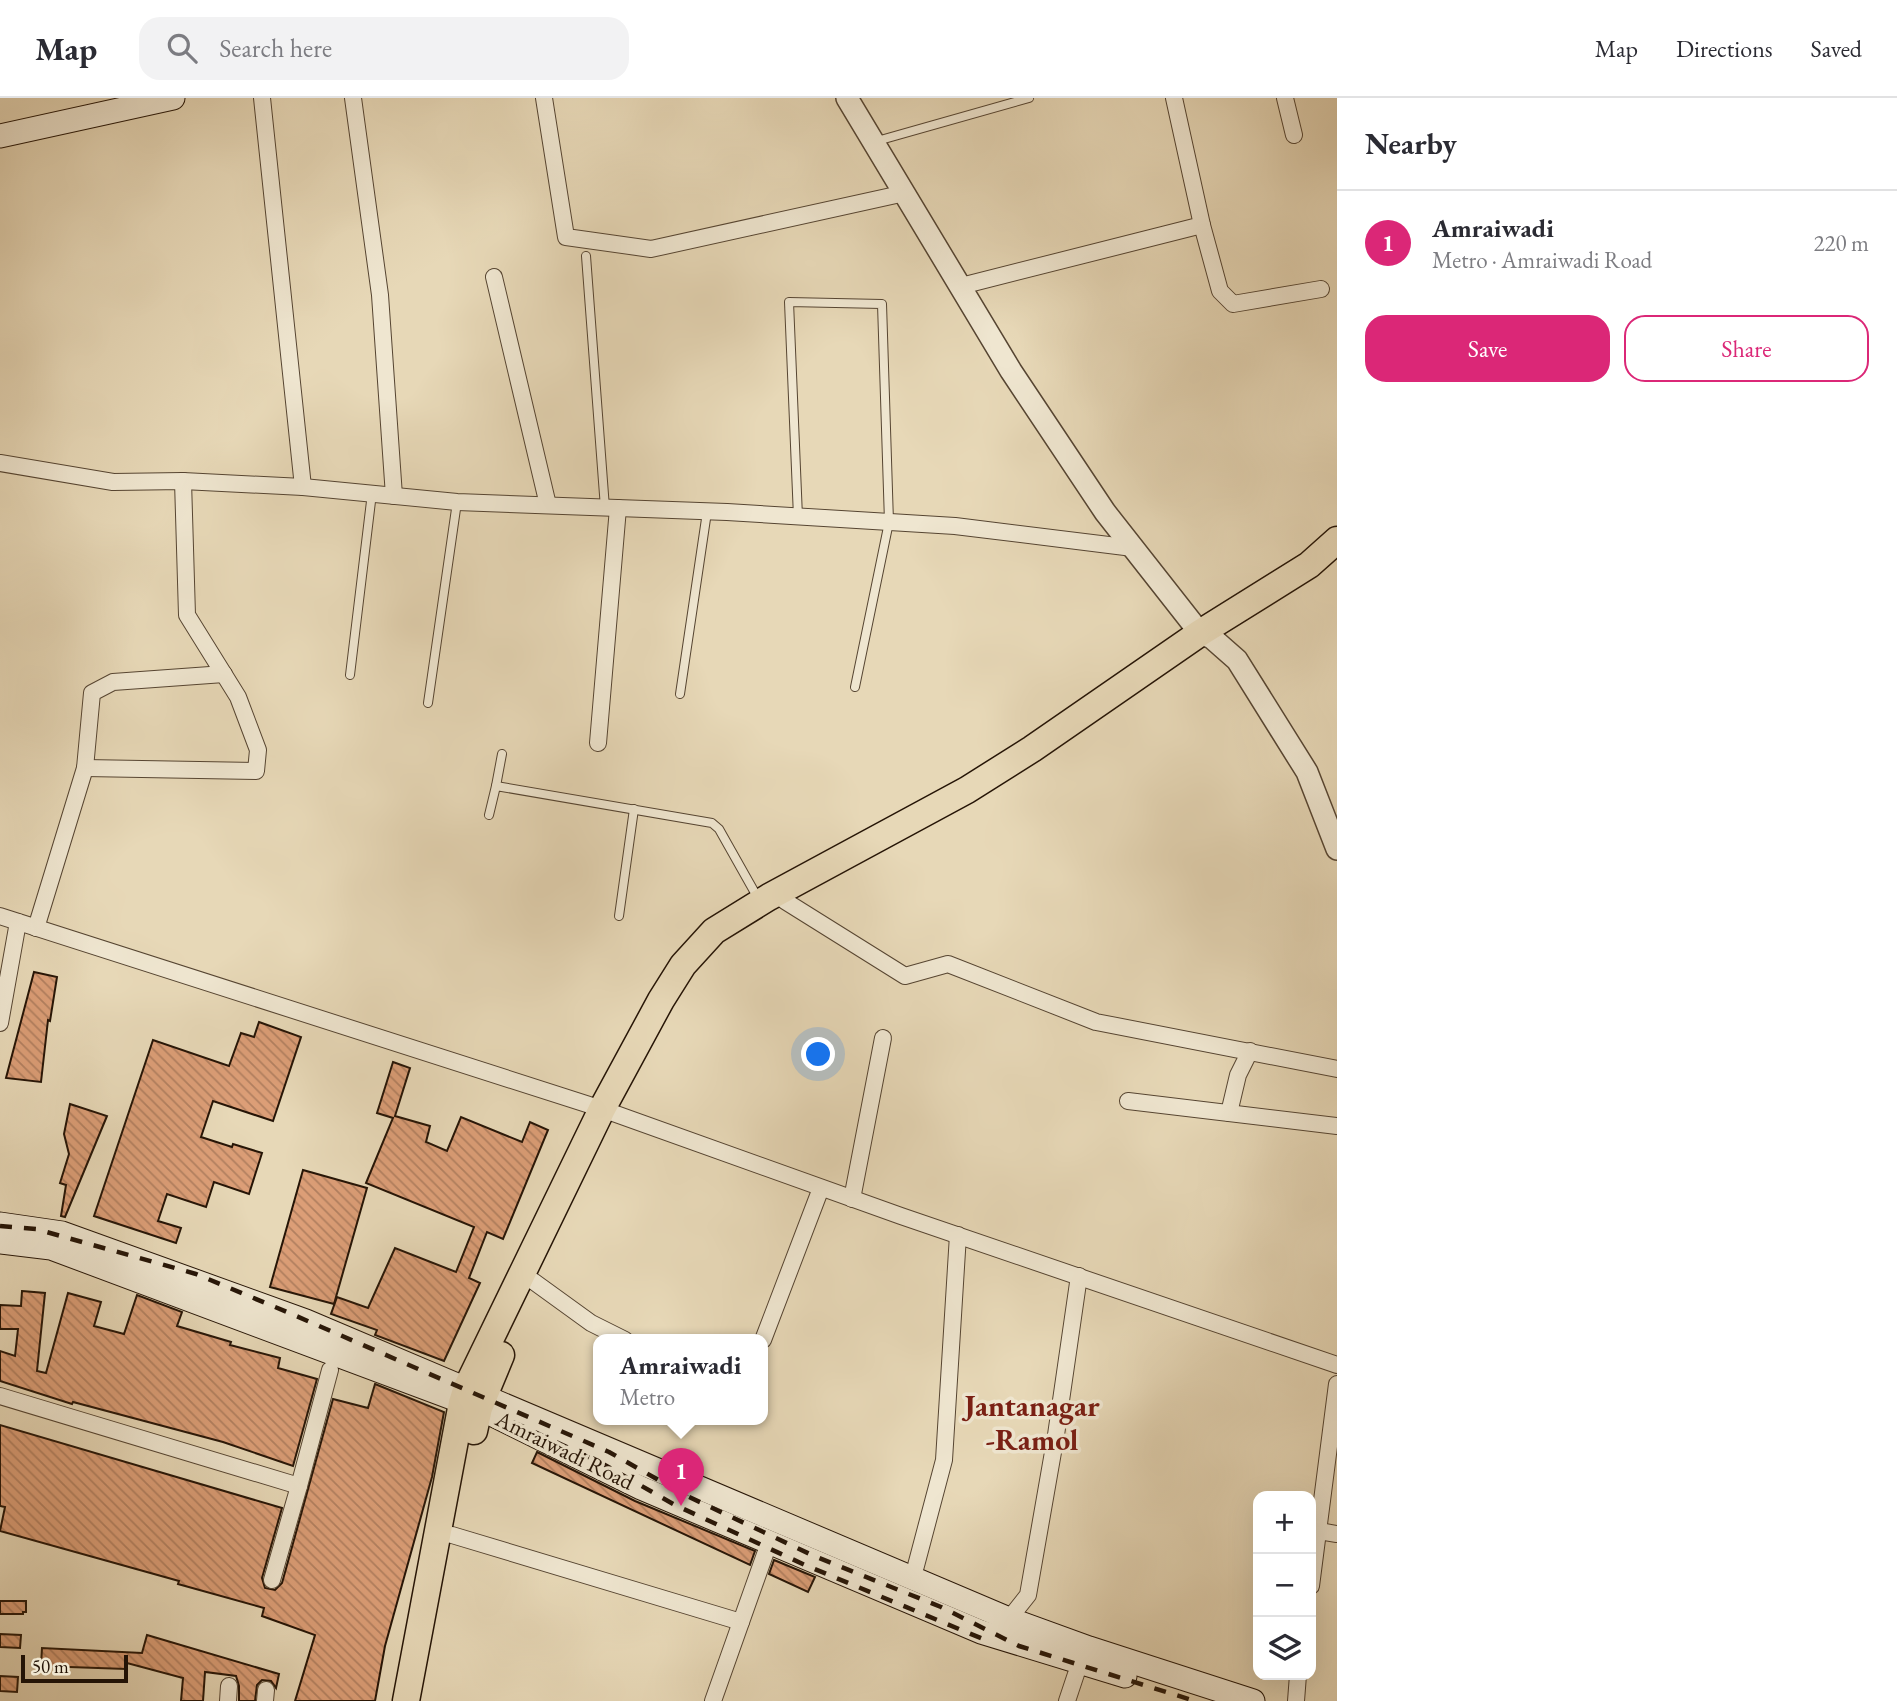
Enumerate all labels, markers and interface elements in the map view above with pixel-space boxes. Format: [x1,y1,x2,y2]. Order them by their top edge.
search box [139,17,629,80]
text: Map [35,27,97,70]
icon: search [163,29,201,67]
text: Search here [219,31,332,65]
text: Map [1595,33,1638,64]
text: Directions [1676,33,1773,64]
text: Saved [1811,33,1862,64]
text: Nearby [1365,124,1457,163]
text: Amraiwadi [1432,211,1554,245]
text: 1 [1382,228,1394,258]
text: 220 m [1813,228,1869,258]
text: Metro · Amraiwadi Road [1432,245,1652,275]
button: Save [1365,315,1610,382]
button: Share [1624,315,1869,382]
your location [801,1037,835,1071]
popup [593,1334,768,1425]
text: Amraiwadi [620,1348,741,1382]
text: Metro [620,1382,675,1412]
district label: Jantanagar -Ramol [961,1386,1100,1459]
street label: Amraiwadi Road [490,1403,640,1497]
pin: 1 [658,1448,704,1506]
map controls [1253,1491,1316,1680]
button: + [1253,1491,1316,1554]
button: − [1253,1554,1316,1617]
button: layers [1253,1617,1316,1680]
scale bar [21,1652,128,1684]
text: 50 m [32,1654,69,1679]

